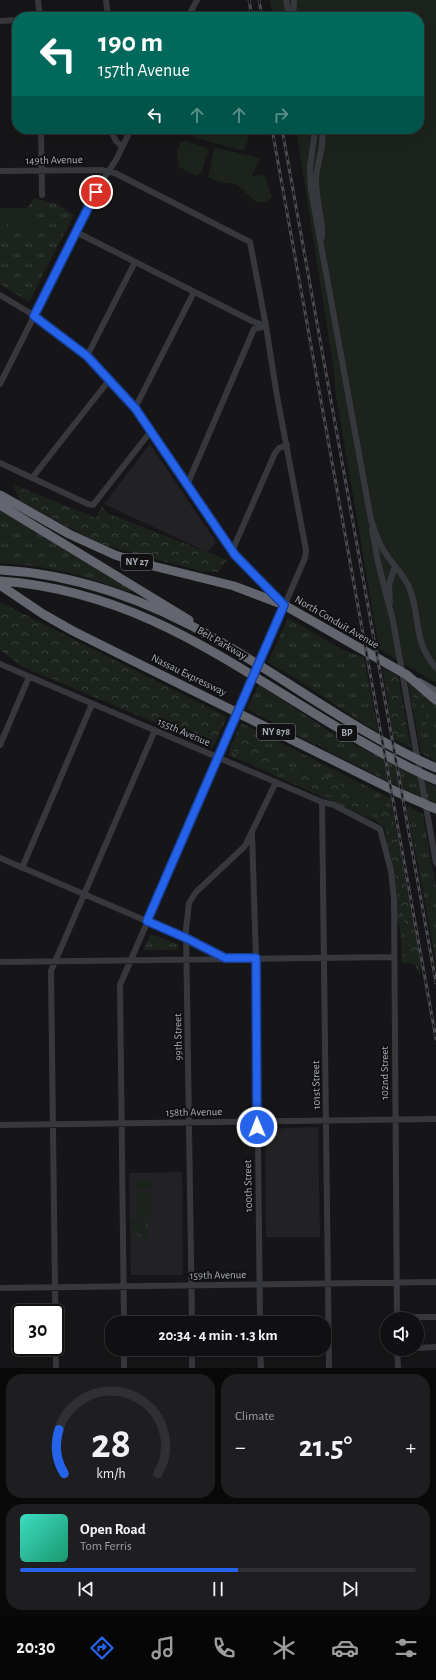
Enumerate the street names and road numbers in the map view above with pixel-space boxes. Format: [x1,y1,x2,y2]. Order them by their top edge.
street label: 149th Avenue [25,154,83,166]
road number: NY 27 [121,554,153,570]
street label: North Conduit Avenue [293,593,381,651]
street label: Belt Parkway [196,625,249,662]
street label: Nassau Expressway [150,652,229,698]
street label: 155th Avenue [156,716,212,748]
road number: NY 878 [257,724,295,740]
road number: BP [337,725,357,741]
street label: 99th Street [172,1013,184,1061]
street label: 102nd Street [379,1046,390,1100]
street label: 101st Street [310,1060,322,1109]
street label: 158th Avenue [166,1106,222,1118]
street label: 100th Street [242,1159,254,1212]
street label: 159th Avenue [190,1269,246,1281]

